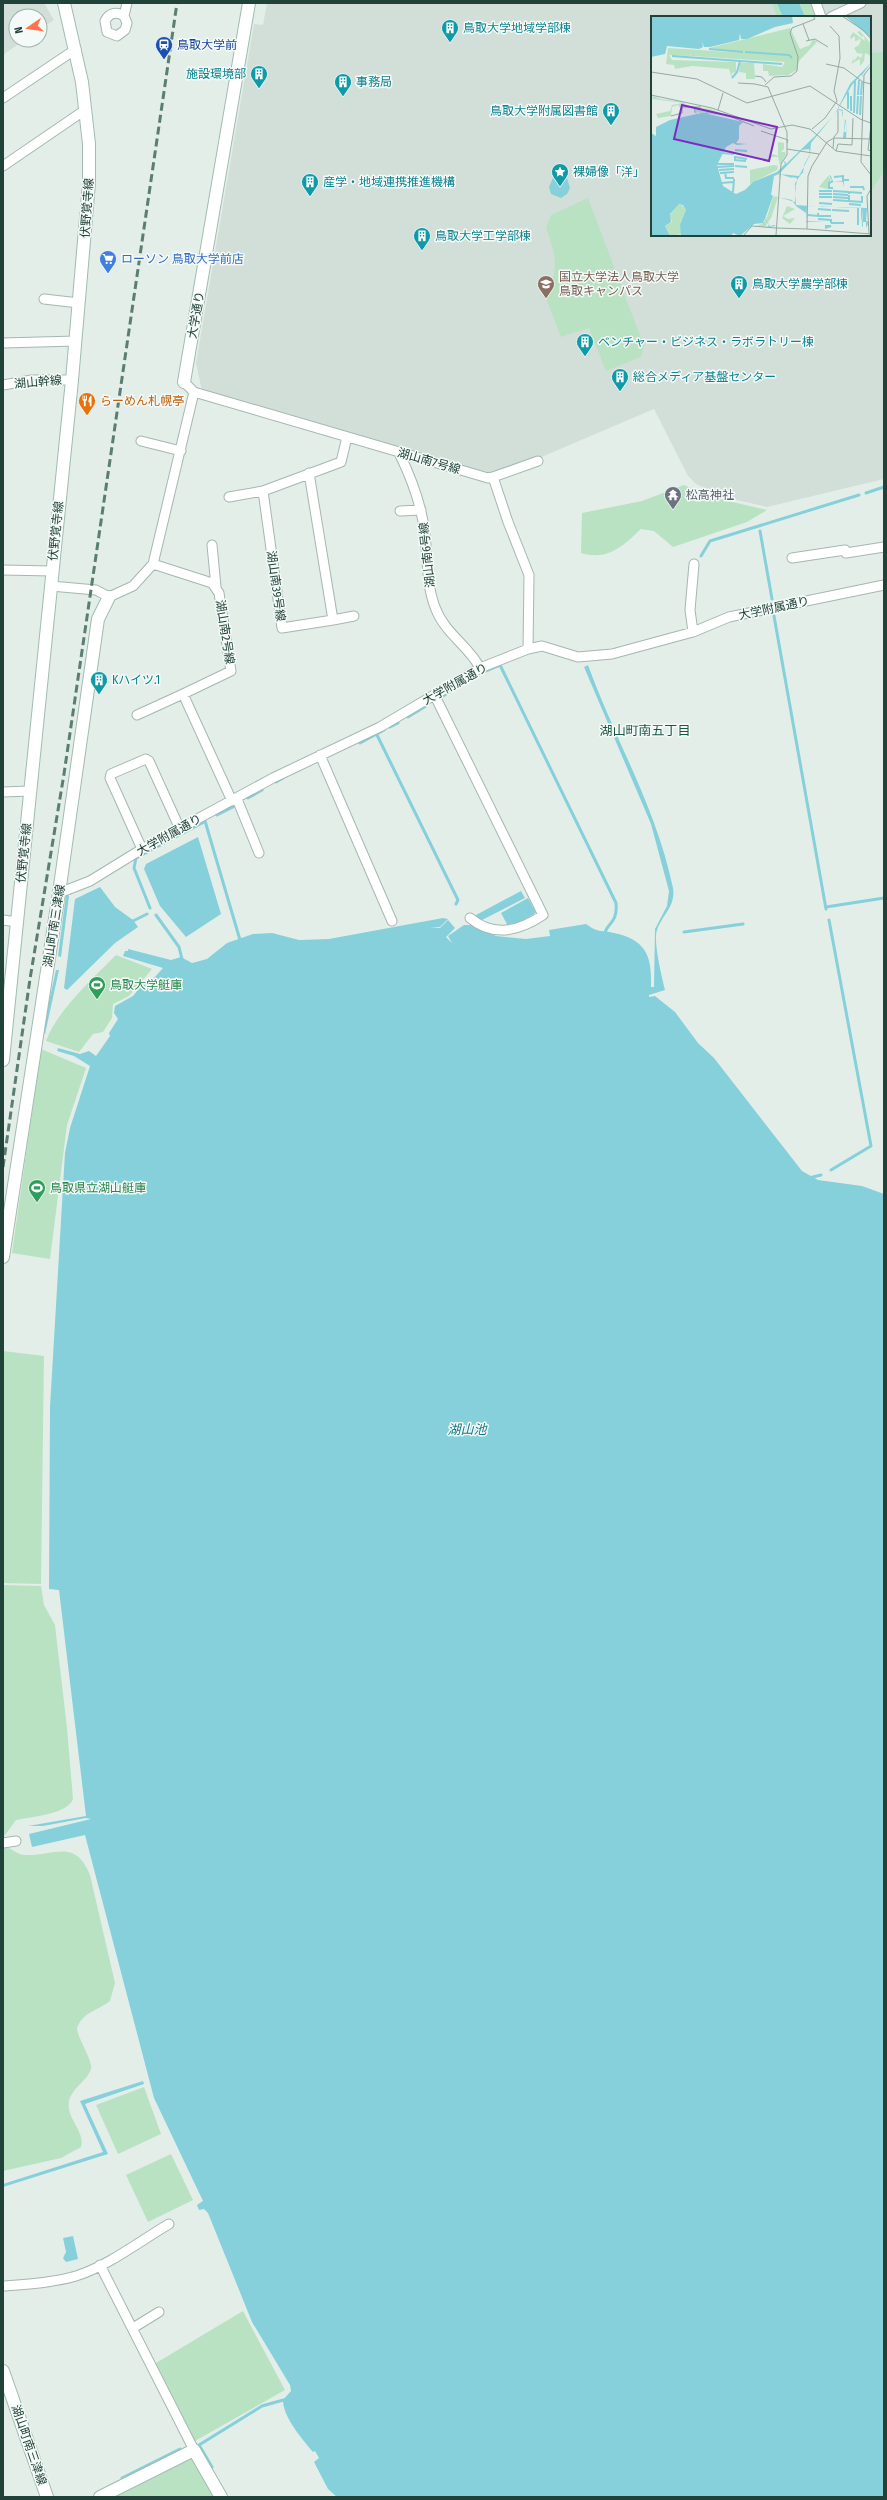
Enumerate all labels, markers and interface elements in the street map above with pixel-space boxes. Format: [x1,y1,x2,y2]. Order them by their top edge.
north arrow [8,8,48,48]
inset map [651,16,871,236]
building icon: 鳥取大学地域学部棟 [440,18,460,43]
place label: 鳥取大学地域学部棟 [463,21,571,35]
text: N [12,25,26,35]
station icon: 鳥取大学前 [154,35,174,60]
place label: 鳥取大学前 [177,38,237,52]
building icon: 施設環境部 [249,64,269,89]
place label: 施設環境部 [186,67,246,81]
building icon: 事務局 [333,72,353,97]
place label: 事務局 [356,75,392,89]
building icon: 鳥取大学附属図書館 [601,101,621,126]
place label: 鳥取大学附属図書館 [490,104,598,118]
place icon: 裸婦像「洋」 [550,162,570,187]
place label: 裸婦像「洋」 [573,165,645,179]
building icon: 産学・地域連携推進機構 [300,172,320,197]
place label: 産学・地域連携推進機構 [323,175,455,189]
street label: 伏野覚寺線 [78,178,96,238]
building icon: 鳥取大学工学部棟 [412,226,432,251]
place label: 鳥取大学工学部棟 [435,229,531,243]
supermarket icon: ローソン 鳥取大学前店 [98,249,118,274]
place label: ローソン 鳥取大学前店 [121,252,244,266]
place label: 国立大学法人鳥取大学 鳥取キャンパス [559,270,679,298]
school or university icon: 国立大学法人鳥取大学 鳥取キャンパス [536,274,556,299]
building icon: 鳥取大学農学部棟 [729,274,749,299]
place label: 鳥取大学農学部棟 [752,277,848,291]
street label: 大学通り [185,290,207,340]
building icon: ベンチャー・ビジネス・ラボラトリー棟 [575,332,595,357]
place label: ベンチャー・ビジネス・ラボラトリー棟 [598,335,814,349]
building icon: 総合メディア基盤センター [610,367,630,392]
place label: 総合メディア基盤センター [633,370,776,384]
street label: 湖山幹線 [13,373,63,391]
restaurant icon: らーめん札幌亭 [77,391,97,416]
place label: らーめん札幌亭 [100,394,184,408]
street label: 湖山南7号線 [396,445,462,477]
temple icon: 松高神社 [663,485,683,510]
place label: 松高神社 [686,488,734,502]
street label: 伏野覚寺線 [46,500,66,562]
street label: 湖山南6号線 [417,521,437,589]
street label: 湖山南39号線 [264,550,288,622]
street label: 大学附属通り [737,594,811,622]
street label: 湖山南2号線 [213,599,237,665]
street label: 大学附属通り [420,660,490,708]
building icon: Kハイツ.1 [89,670,109,695]
place label: Kハイツ.1 [112,673,160,687]
district label: 湖山町南五丁目 [599,723,691,738]
street label: 大学附属通り [134,811,204,859]
street label: 伏野覚寺線 [14,822,34,884]
street label: 湖山町南三津線 [41,883,67,969]
sports icon: 鳥取大学艇庫 [87,975,107,1000]
place label: 鳥取大学艇庫 [110,978,182,992]
sports icon: 鳥取県立湖山艇庫 [27,1178,47,1203]
place label: 鳥取県立湖山艇庫 [50,1181,146,1195]
water label: 湖山池 [447,1422,488,1437]
street label: 湖山町南三津線 [9,2403,49,2487]

